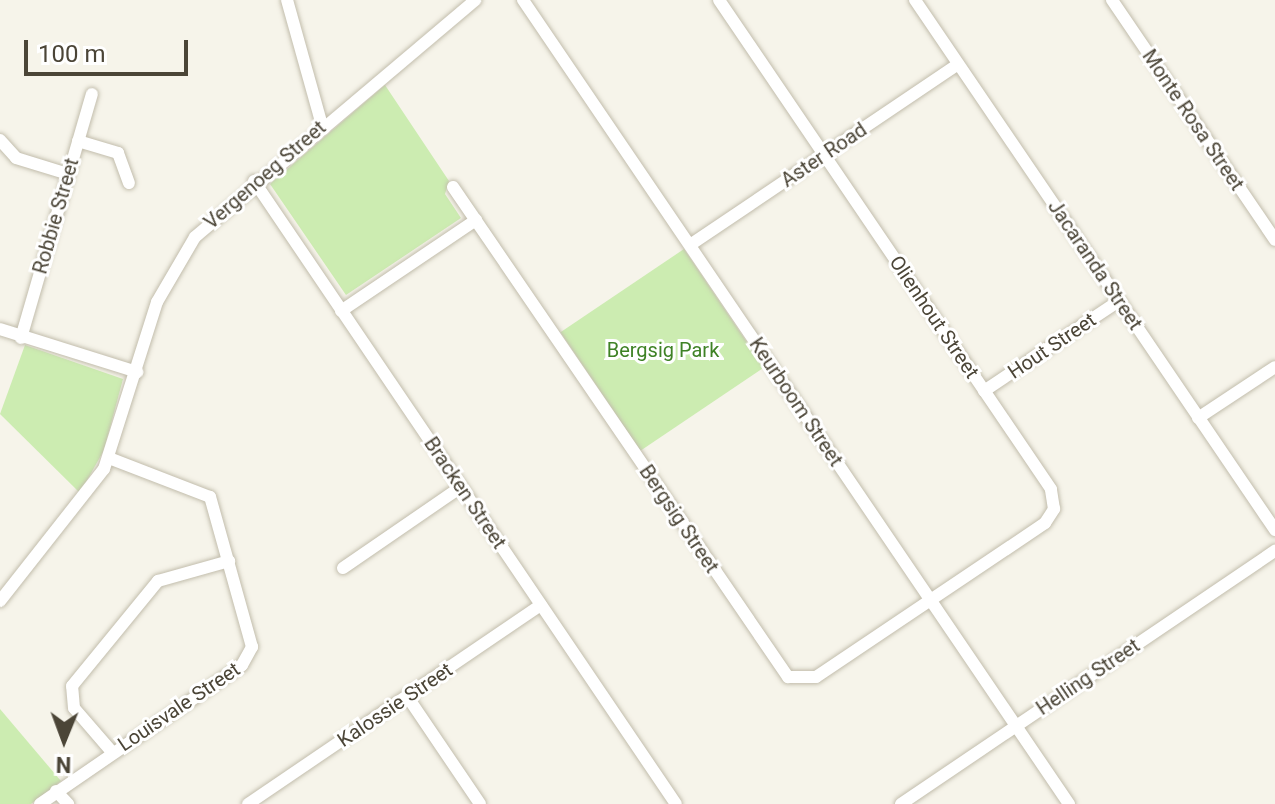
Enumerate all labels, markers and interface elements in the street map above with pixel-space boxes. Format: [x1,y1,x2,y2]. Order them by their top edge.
scale bar [28,24,192,74]
text: 100 m [38,40,105,68]
street label: Monte Rosa Street [1137,45,1249,195]
street label: Vergenoeg Street [199,116,331,234]
street label: Aster Road [777,118,871,192]
street label: Robbie Street [28,155,84,277]
street label: Jacaranda Street [1043,196,1147,334]
street label: Olienhout Street [884,251,984,383]
street label: Hout Street [1003,308,1101,384]
street label: Keurboom Street [744,333,848,471]
park label: Bergsig Park [607,338,719,362]
street label: Bracken Street [419,433,511,553]
street label: Bergsig Street [634,460,724,578]
street label: Helling Street [1032,634,1144,720]
street label: Louisvale Street [113,657,245,757]
street label: Kalossie Street [333,658,457,752]
north arrow [24,700,104,780]
text: N [56,752,72,777]

